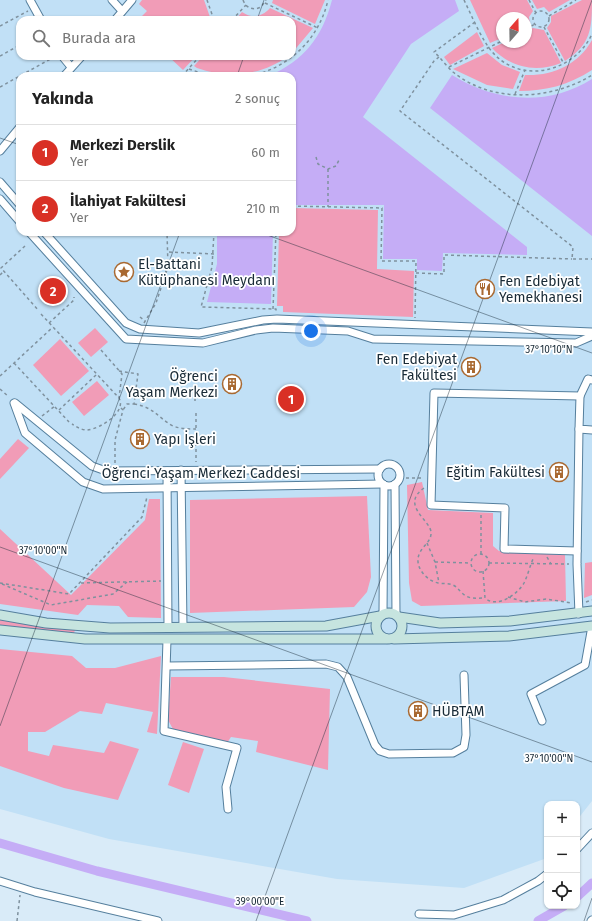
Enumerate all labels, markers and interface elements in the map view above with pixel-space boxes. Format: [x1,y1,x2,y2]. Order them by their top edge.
north arrow [496,12,532,48]
search box [16,16,296,60]
icon: search [30,27,52,49]
text: Burada ara [62,29,136,47]
text: Yakında [32,88,93,109]
text: 2 sonuç [235,91,280,106]
text: Merkezi Derslik [70,136,175,154]
text: 1 [42,145,48,160]
text: 60 m [251,145,280,160]
text: Yer [70,154,89,169]
text: İlahiyat Fakültesi [70,192,186,210]
text: 2 [42,201,48,216]
text: 210 m [246,201,280,216]
text: Yer [70,210,89,225]
place label: El-Battani Kütüphanesi Meydanı [138,256,275,289]
place icon: El-Battani Kütüphanesi Meydanı [113,261,135,283]
place label: Fen Edebiyat Yemekhanesi [499,273,582,306]
pin: 2 [40,276,66,306]
restaurant icon: Fen Edebiyat Yemekhanesi [474,278,496,300]
your location [301,321,321,341]
text: 37°10'10"N [525,344,573,356]
place label: Fen Edebiyat Fakültesi [376,351,458,384]
building icon: Fen Edebiyat Fakültesi [460,356,482,378]
place label: Öğrenci Yaşam Merkezi [126,367,218,401]
building icon: Öğrenci Yaşam Merkezi [221,373,243,395]
pin: 1 [278,384,304,414]
building icon: Yapı İşleri [129,428,151,450]
place label: Yapı İşleri [154,430,216,448]
building icon: Eğitim Fakültesi [548,461,570,483]
street label: Öğrenci Yaşam Merkezi Caddesi [102,464,300,482]
place label: Eğitim Fakültesi [446,464,545,481]
text: 37°10'00"N [19,545,67,557]
building icon: HÜBTAM [407,700,429,722]
place label: HÜBTAM [432,702,485,720]
text: 37°10'00"N [525,753,573,765]
map controls [544,801,580,909]
button: + [544,801,580,837]
button: − [544,837,580,873]
button: locate [544,873,580,909]
text: 39°00'00"E [236,896,284,908]

